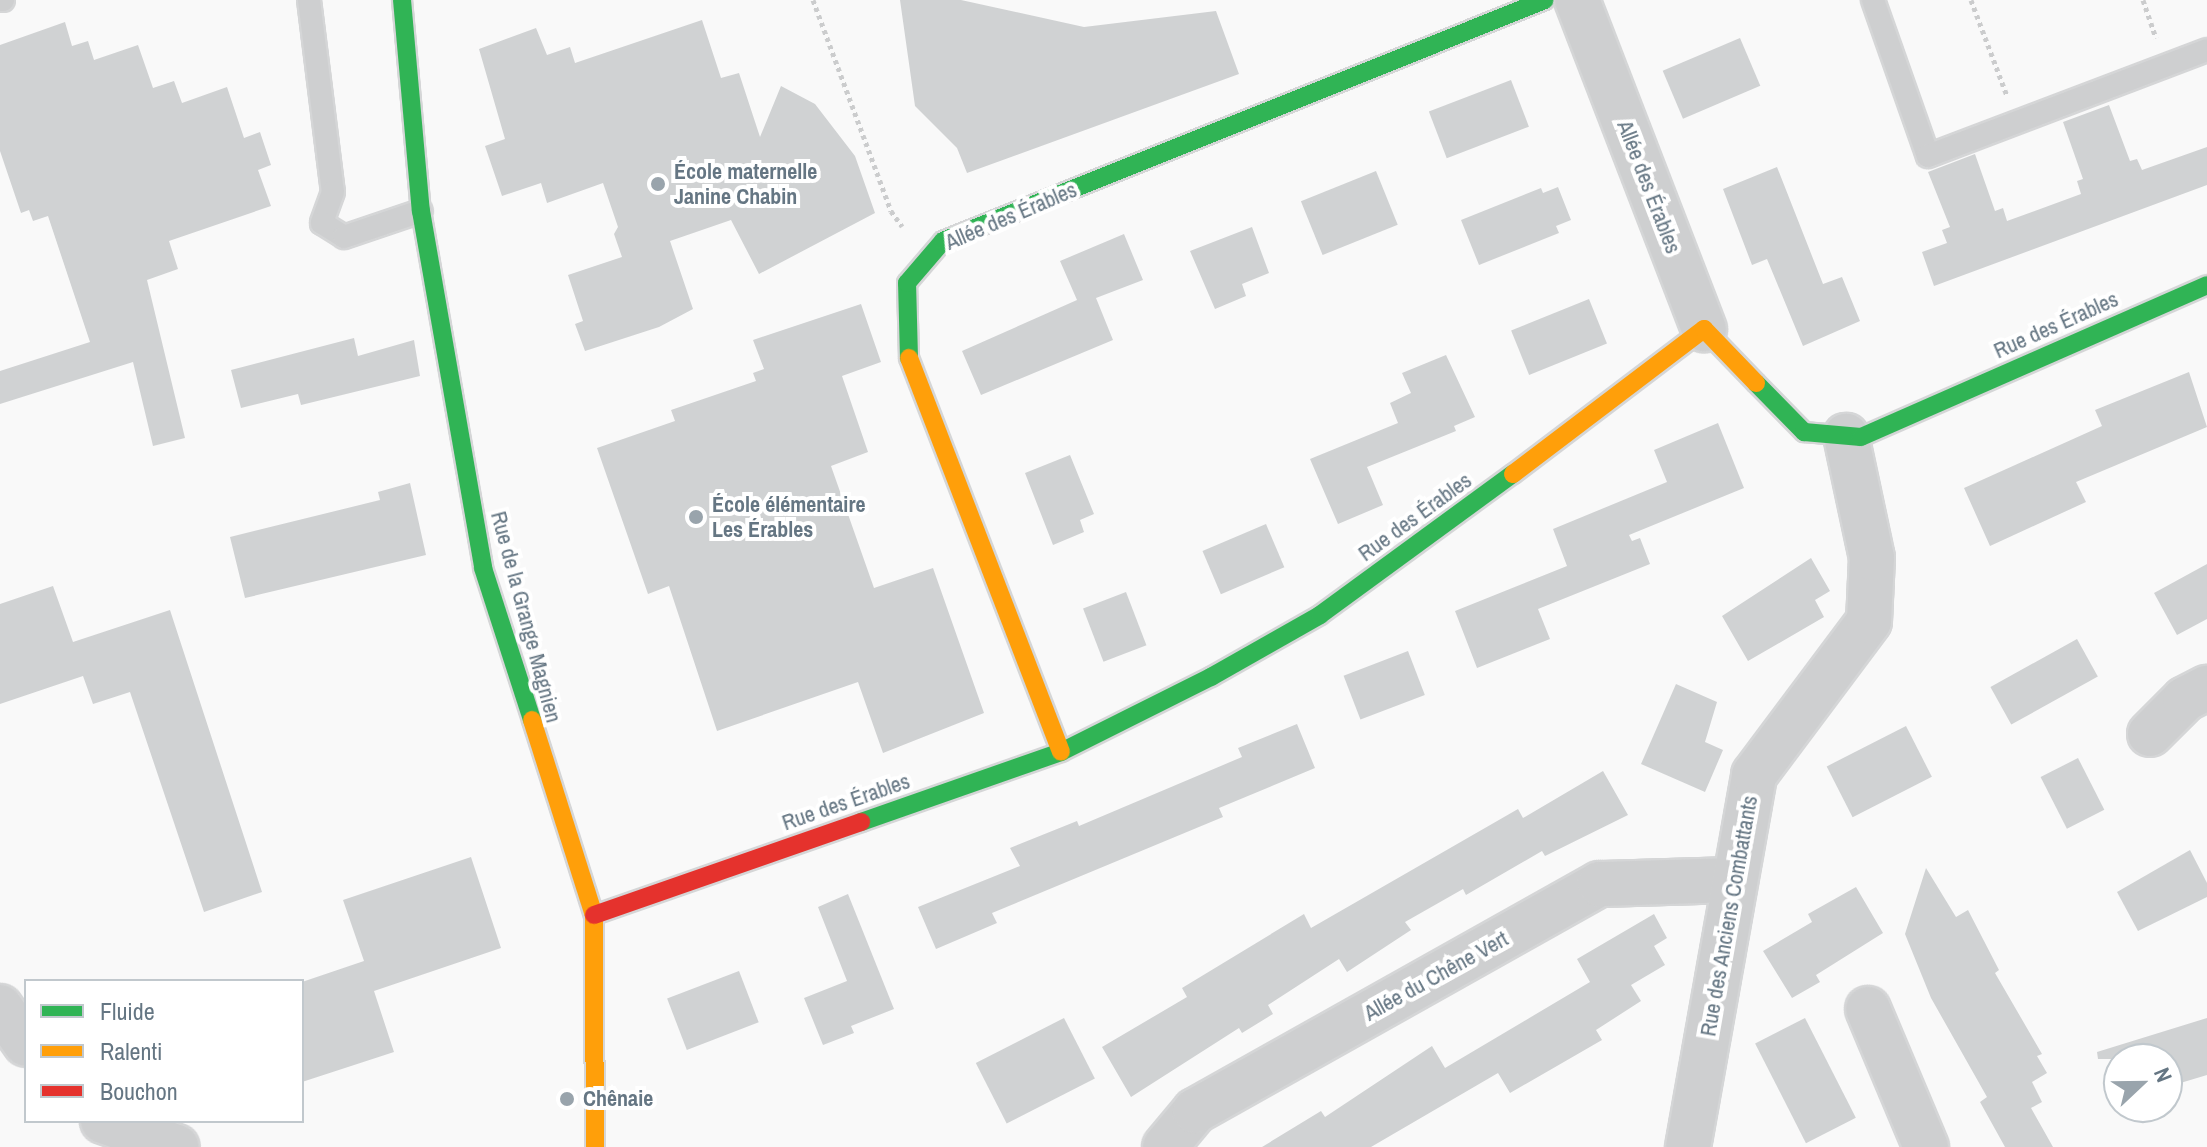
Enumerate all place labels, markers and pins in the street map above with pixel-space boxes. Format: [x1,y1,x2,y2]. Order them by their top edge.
place label: École maternelle Janine Chabin [674,158,817,210]
marker: École maternelle Janine Chabin [649,175,667,193]
place label: École élémentaire Les Érables [712,491,865,542]
marker: École élémentaire Les Érables [687,508,705,526]
place label: Chênaie [583,1086,653,1112]
marker: Chênaie [558,1090,576,1108]

